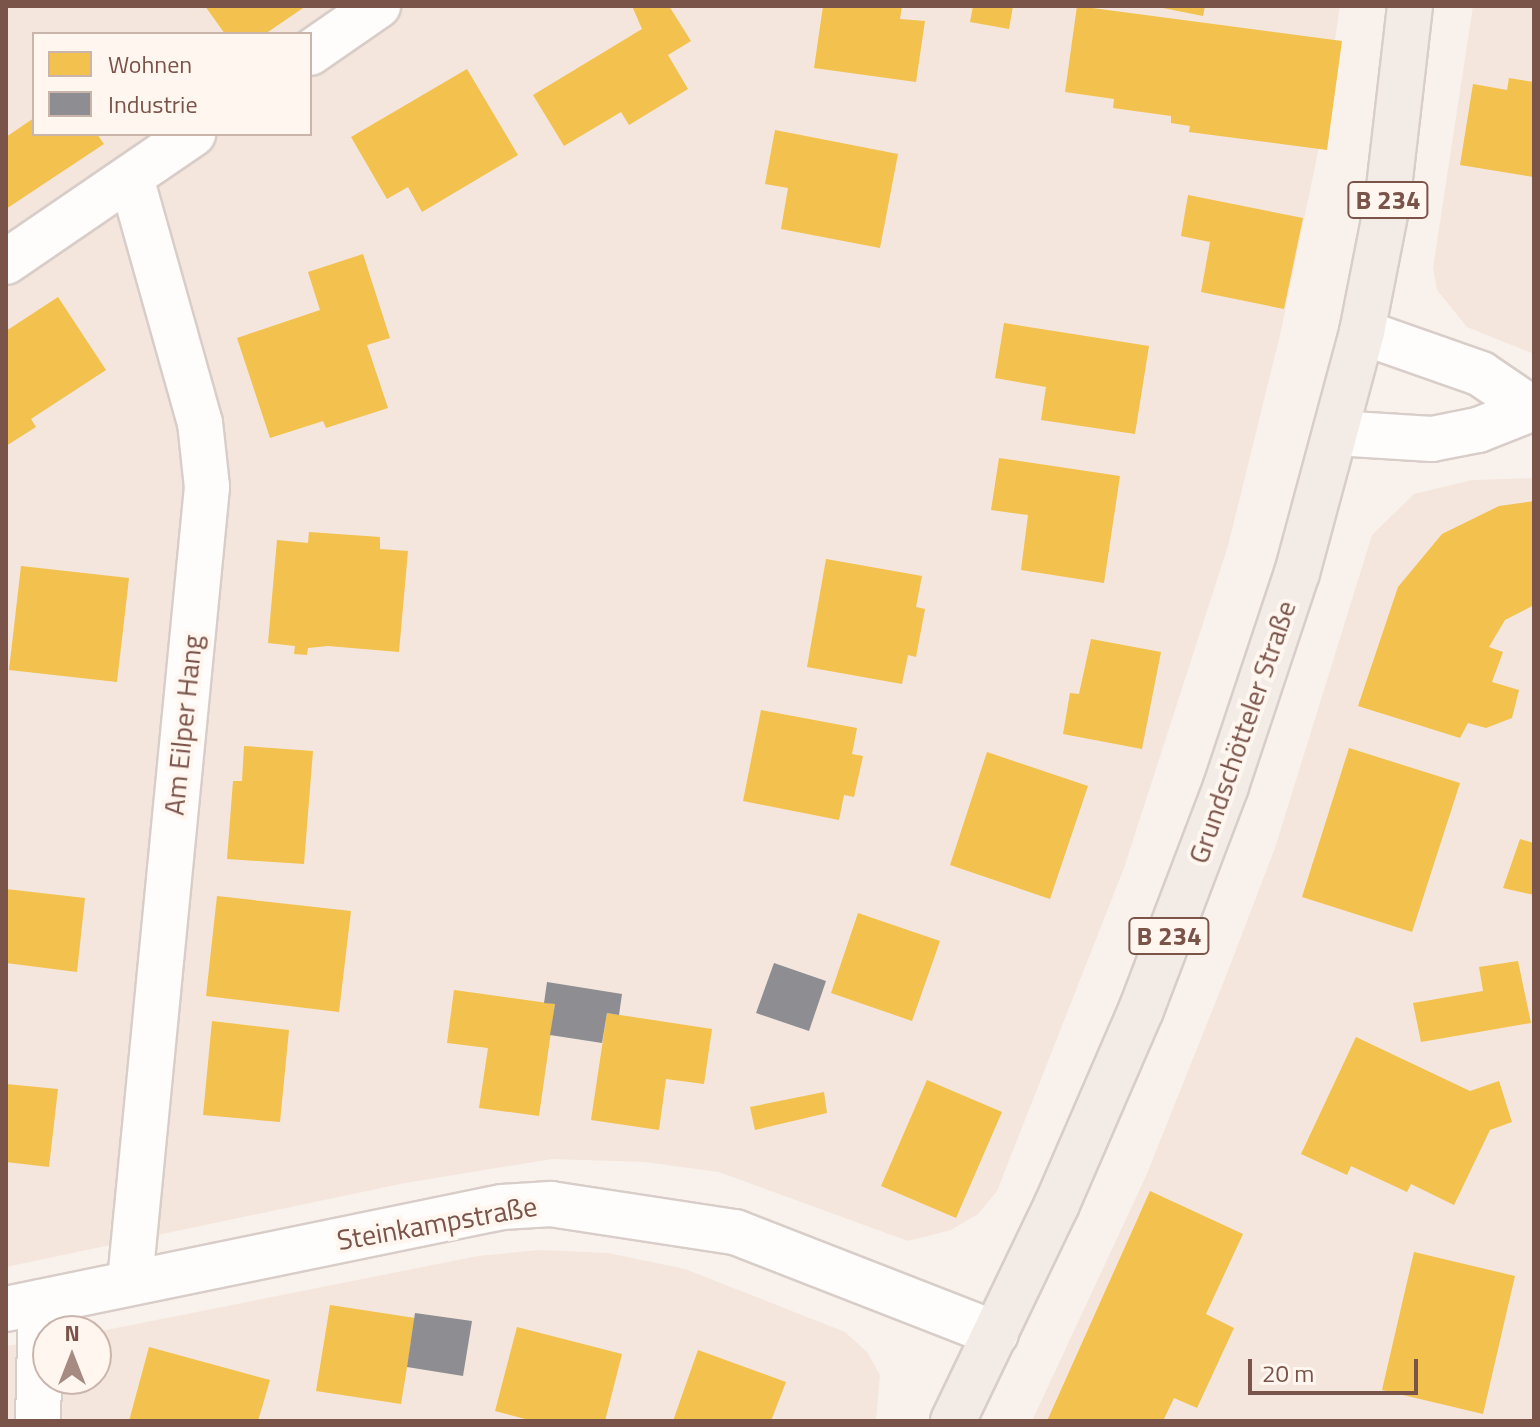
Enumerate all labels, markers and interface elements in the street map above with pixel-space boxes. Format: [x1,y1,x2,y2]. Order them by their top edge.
legend [32,32,312,136]
text: Wohnen [108,46,192,82]
text: Industrie [108,86,198,122]
road number: B 234 [1346,178,1430,222]
street label: Grundschötteler Straße [1181,596,1303,868]
street label: Am Eilper Hang [157,633,209,817]
road number: B 234 [1127,914,1211,958]
street label: Steinkampstraße [334,1189,540,1257]
north arrow [32,1315,112,1395]
text: N [64,1316,80,1350]
scale bar [1252,1343,1422,1393]
text: 20 m [1262,1355,1314,1391]

